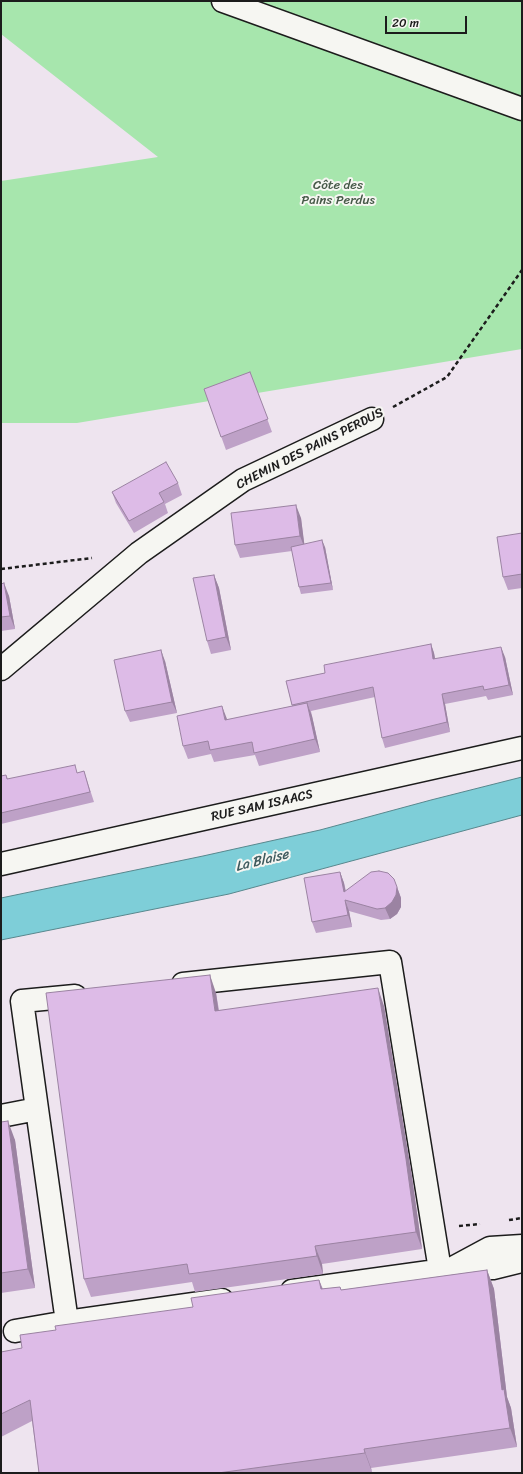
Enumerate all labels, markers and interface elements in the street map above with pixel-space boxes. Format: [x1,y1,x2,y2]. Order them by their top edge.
scale bar [387,8,469,34]
text: 20 m [392,12,419,34]
park label: Côte des Pains Perdus [301,178,375,209]
street label: CHEMIN DES PAINS PERDUS [234,405,386,493]
street label: RUE SAM ISAACS [210,787,314,825]
water label: La Blaise [234,846,290,876]

